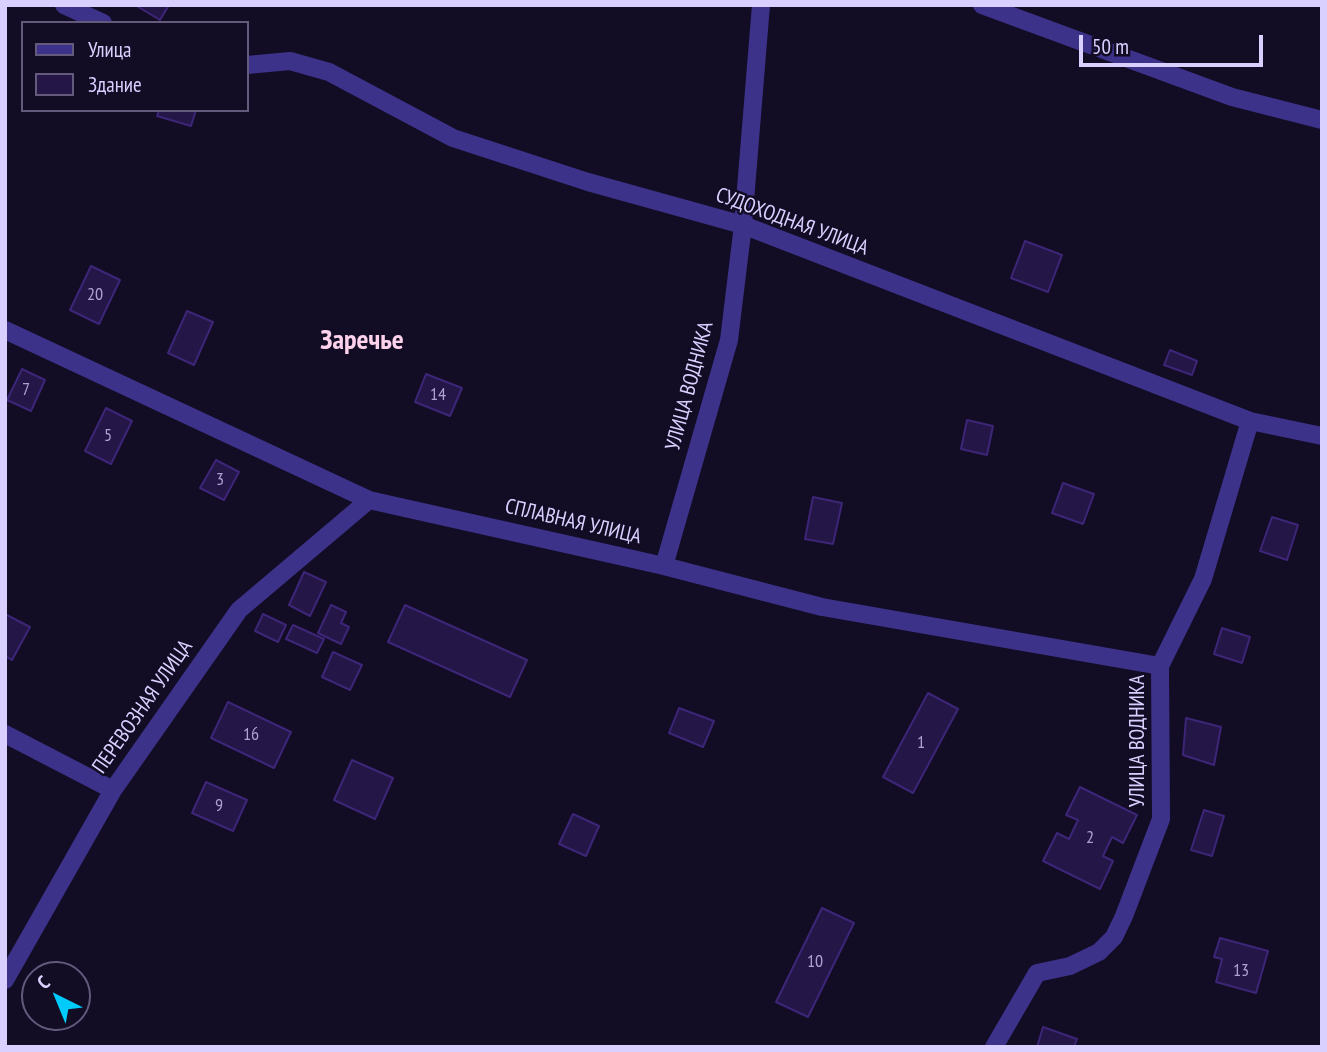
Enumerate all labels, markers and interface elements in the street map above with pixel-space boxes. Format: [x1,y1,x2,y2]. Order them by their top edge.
legend [21,21,248,112]
scale bar [1082,21,1266,65]
text: 50 m [1092,33,1129,60]
text: Улица [88,36,131,63]
text: Здание [88,71,142,98]
street label: СУДОХОДНАЯ УЛИЦА [712,183,872,261]
house number: 20 [87,284,103,306]
street label: УЛИЦА ВОДНИКА [661,319,719,453]
district label: Заречье [320,324,404,358]
house number: 7 [22,379,30,401]
house number: 14 [430,384,446,406]
house number: 5 [104,425,112,447]
house number: 3 [216,469,224,491]
street label: СПЛАВНАЯ УЛИЦА [502,494,644,550]
street label: ПЕРЕВОЗНАЯ УЛИЦА [88,635,198,779]
street label: УЛИЦА ВОДНИКА [1125,675,1151,807]
house number: 16 [243,724,259,746]
house number: 1 [917,732,925,754]
house number: 9 [215,795,223,817]
house number: 2 [1086,827,1094,849]
house number: 10 [807,951,823,973]
house number: 13 [1233,960,1249,982]
north arrow [21,961,91,1031]
text: С [32,970,54,994]

